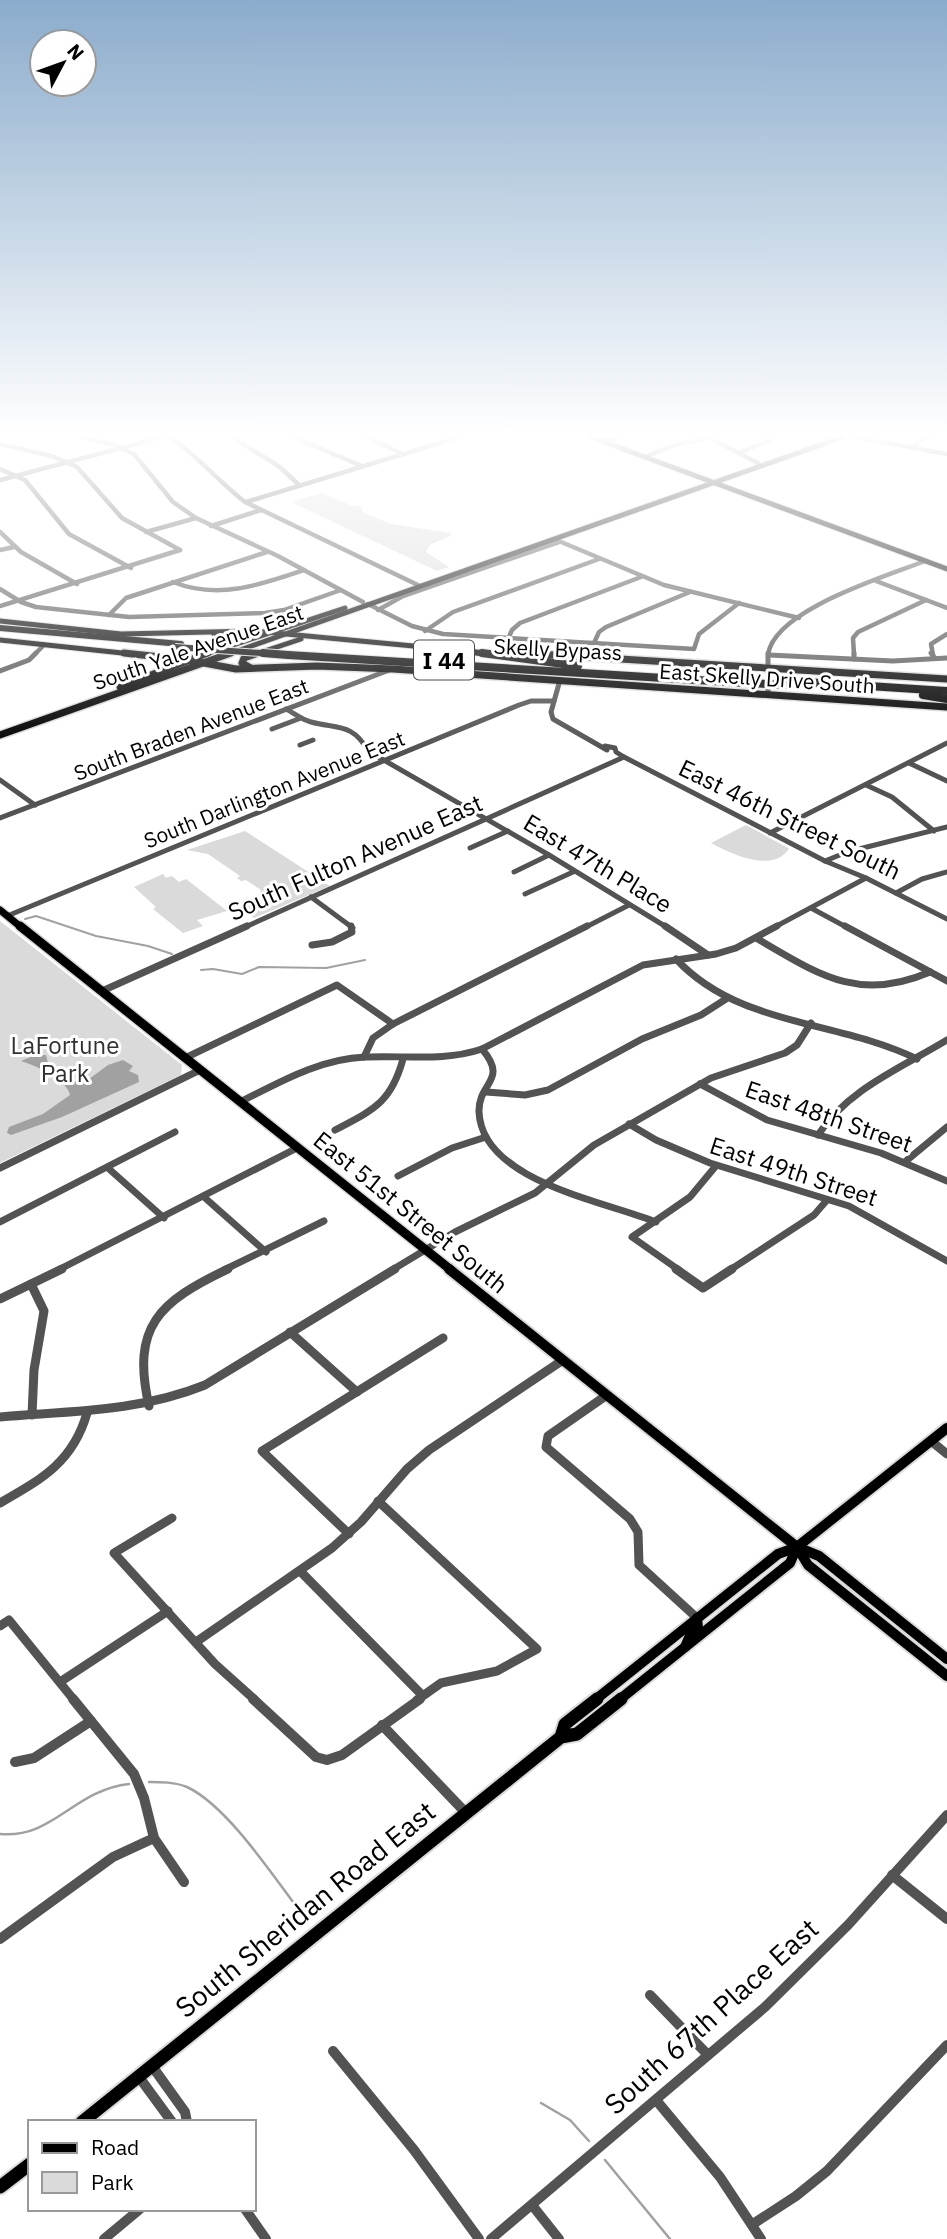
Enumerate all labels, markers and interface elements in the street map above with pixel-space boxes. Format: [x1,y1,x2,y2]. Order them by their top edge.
north arrow [28,28,98,98]
text: N [62,39,89,65]
street label: South Yale Avenue East [89,598,307,696]
street label: Skelly Bypass [493,632,623,666]
road number: I 44 [414,640,474,680]
street label: East Skelly Drive South [658,657,876,699]
street label: South Braden Avenue East [70,671,312,787]
street label: South Darlington Avenue East [139,724,409,854]
street label: East 46th Street South [674,751,906,887]
street label: South Fulton Avenue East [223,786,487,928]
street label: East 47th Place [518,806,678,920]
park label: LaFortune Park [11,1029,119,1089]
street label: East 48th Street [741,1072,917,1160]
street label: East 51st Street South [307,1124,515,1300]
street label: East 49th Street [706,1129,882,1213]
street label: South Sheridan Road East [167,1793,443,2025]
street label: South 67th Place East [596,1910,826,2122]
legend [28,2120,256,2211]
text: Road [91,2133,139,2161]
text: Park [91,2168,134,2196]

